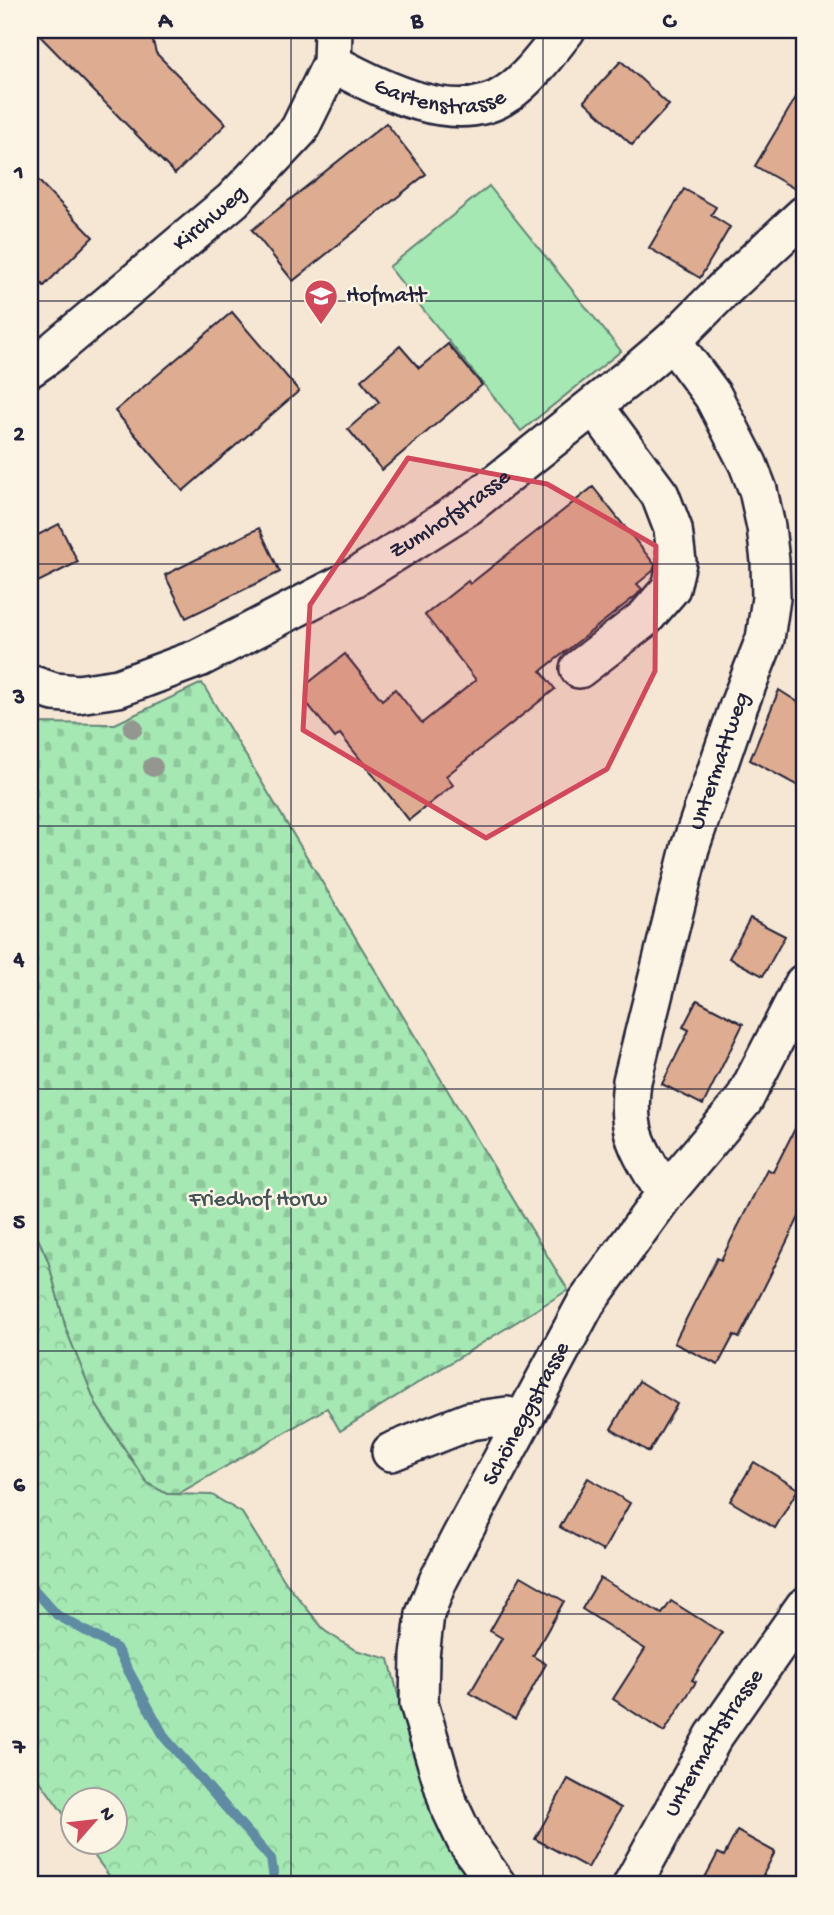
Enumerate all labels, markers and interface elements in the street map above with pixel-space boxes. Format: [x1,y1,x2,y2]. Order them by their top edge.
text: A [157,9,173,36]
text: B [410,9,424,36]
text: C [663,9,678,36]
street label: Gartenstrasse [370,73,512,121]
text: 1 [13,160,24,187]
street label: Kirchweg [168,180,253,258]
school or university icon: Hofmatt [302,277,340,326]
place label: Hofmatt [346,283,428,310]
text: 2 [13,422,25,449]
street label: Zumhofstrasse [385,463,517,565]
text: 3 [12,685,25,712]
street label: Untermattweg [684,688,756,834]
text: 4 [13,947,25,974]
park label: Friedhof Horw [188,1187,327,1214]
text: 5 [13,1210,25,1237]
street label: Schöneggstrasse [477,1336,577,1490]
text: 6 [13,1473,26,1500]
street label: Untermattstrasse [658,1663,771,1822]
text: 7 [12,1735,26,1762]
north arrow [60,1786,130,1856]
text: N [93,1804,119,1826]

